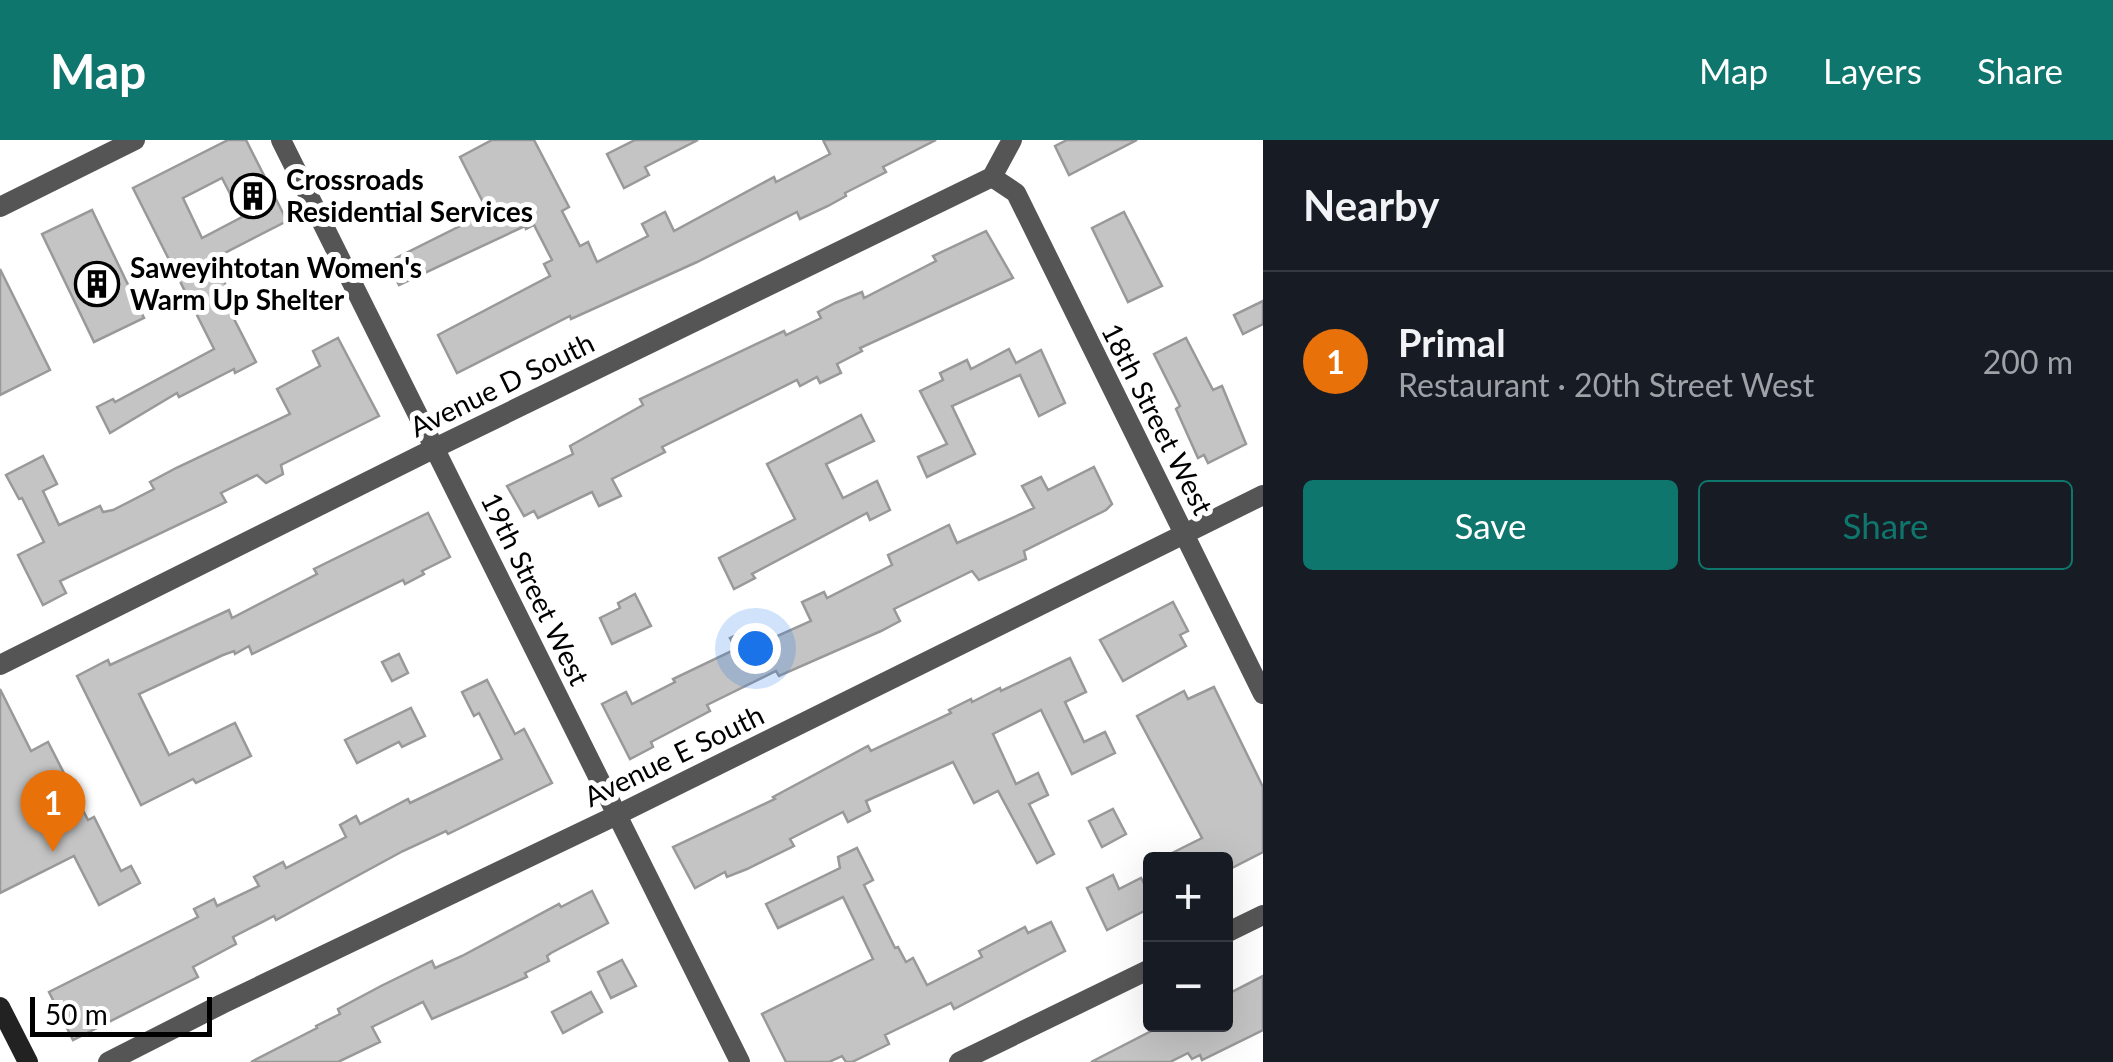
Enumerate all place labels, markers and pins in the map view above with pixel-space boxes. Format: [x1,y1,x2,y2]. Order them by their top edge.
place label: Crossroads Residential Services [286,162,533,228]
building icon: Crossroads Residential Services [230,173,276,219]
place label: Saweyihtotan Women's Warm Up Shelter [130,250,422,316]
building icon: Saweyihtotan Women's Warm Up Shelter [74,261,120,307]
pin: 1 [20,770,86,852]

